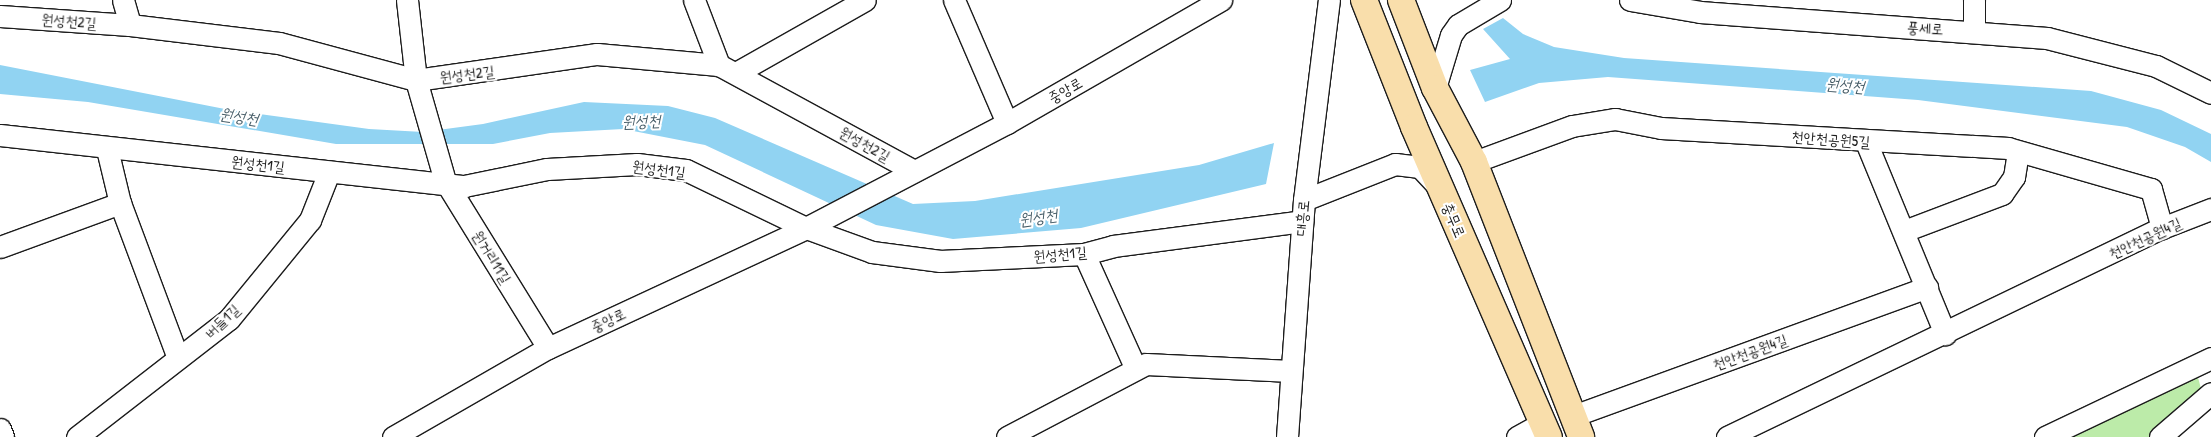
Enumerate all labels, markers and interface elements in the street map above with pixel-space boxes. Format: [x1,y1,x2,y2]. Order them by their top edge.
street label: 원성천2길 [41,10,97,32]
street label: 풍세로 [1906,18,1944,38]
street label: 원성천2길 [438,62,496,86]
street label: 중앙로 [1045,73,1085,107]
water label: 원성천 [1825,74,1865,96]
water label: 원성천 [218,103,260,129]
water label: 원성천 [621,111,661,131]
street label: 원성천2길 [836,123,894,165]
street label: 천안천공원5길 [1791,127,1871,151]
street label: 원성천1길 [230,152,286,176]
street label: 원성천1길 [631,157,687,181]
street label: 대흥로 [1291,199,1313,237]
street label: 충무로 [1439,200,1469,240]
water label: 원성천 [1018,205,1058,229]
street label: 천안천공원4길 [2106,213,2184,263]
street label: 원거리11길 [469,227,515,287]
street label: 원성천1길 [1032,243,1088,265]
street label: 버들1길 [201,300,243,342]
street label: 중앙로 [588,304,628,336]
street label: 천안천공원4길 [1710,330,1790,374]

